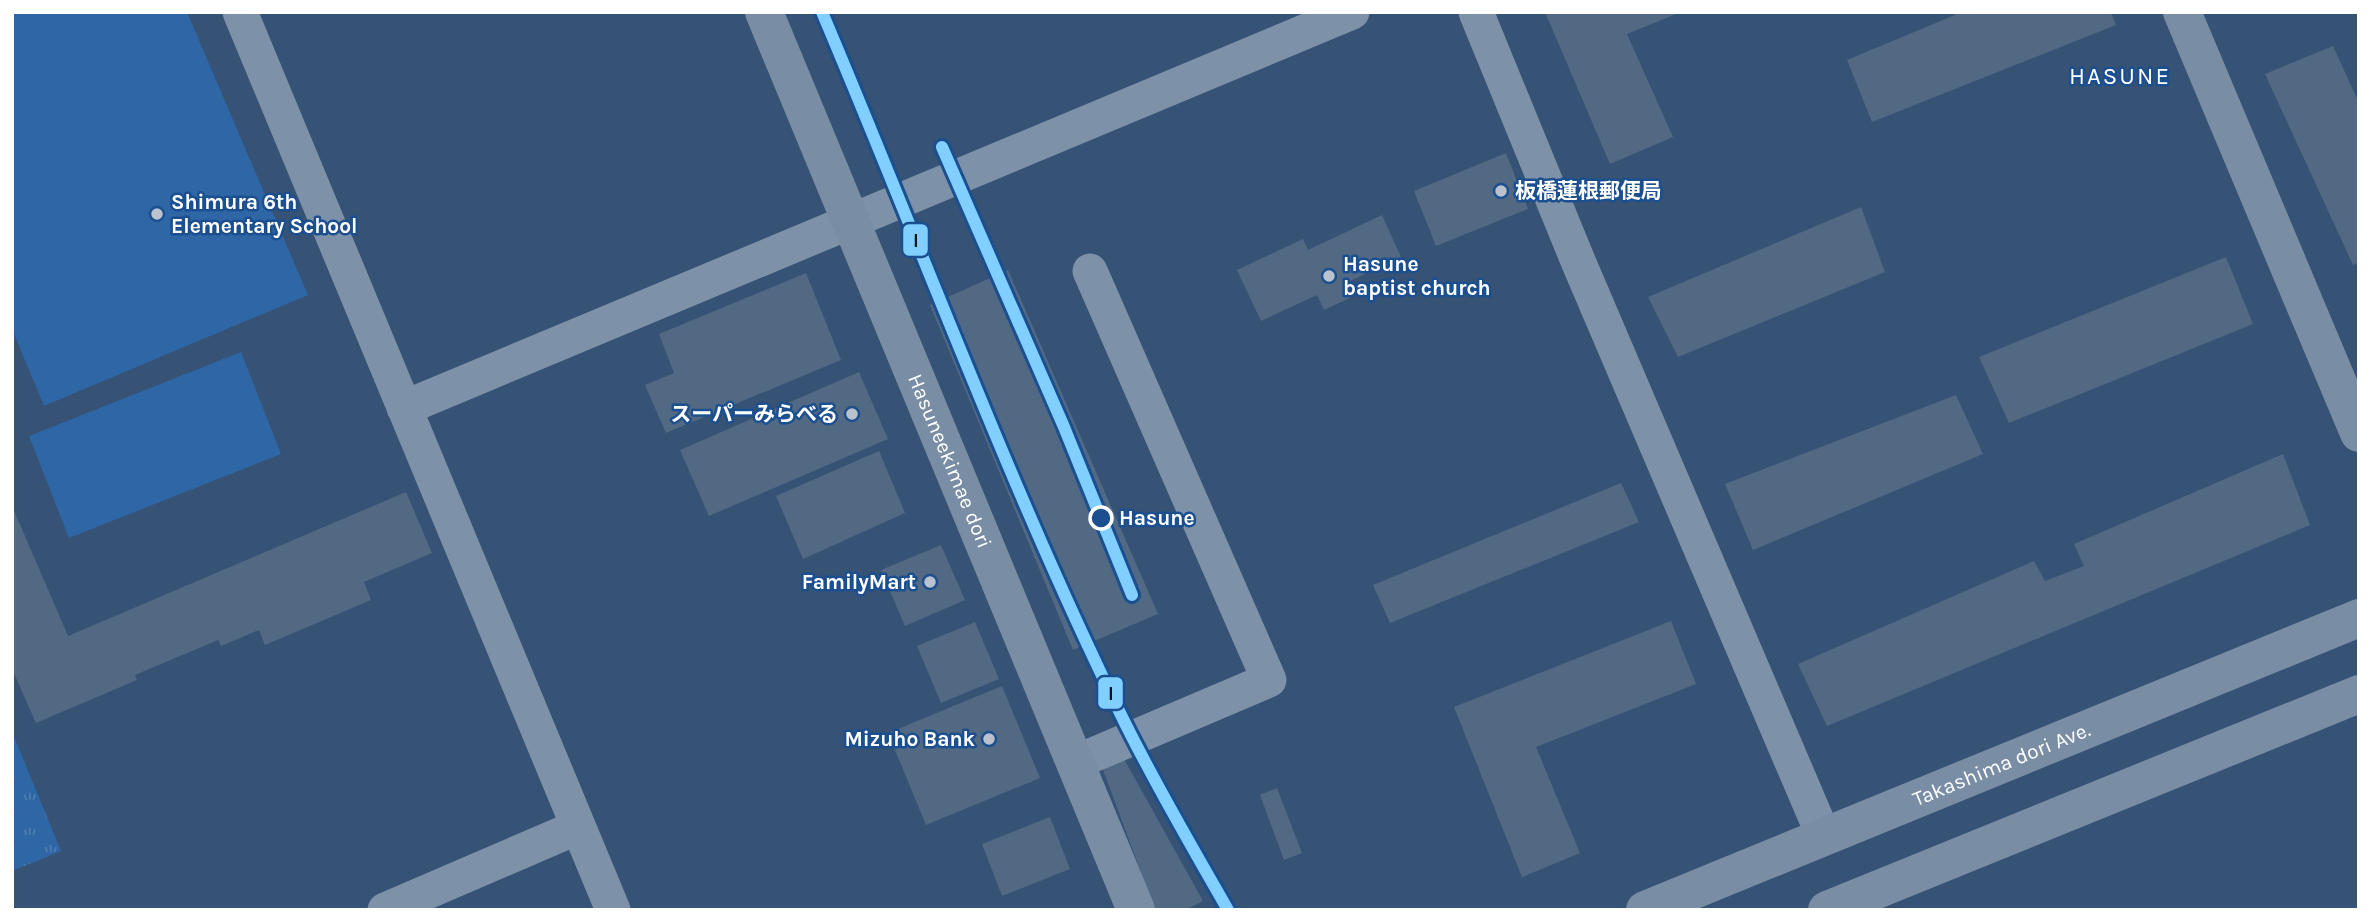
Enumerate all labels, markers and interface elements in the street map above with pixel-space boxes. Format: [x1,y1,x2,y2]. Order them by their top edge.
district label: HASUNE [2069,62,2171,90]
place label: 板橋蓮根郵便局 [1515,179,1662,203]
marker: 板橋蓮根郵便局 [1493,183,1509,199]
place label: Shimura 6th Elementary School [171,190,357,238]
marker: Shimura 6th Elementary School [149,206,165,222]
line badge: I [902,223,929,257]
text: I [913,230,919,252]
place label: Hasune baptist church [1343,252,1491,300]
marker: Hasune baptist church [1321,268,1337,284]
street label: Hasuneekimae dori [903,370,997,552]
place label: スーパーみらべる [670,402,838,426]
marker: スーパーみらべる [844,406,860,422]
marker: Hasune [1089,506,1113,530]
place label: Hasune [1119,506,1195,530]
place label: FamilyMart [802,570,916,594]
marker: FamilyMart [922,574,938,590]
line badge: I [1097,676,1124,710]
text: I [1108,683,1114,705]
street label: Takashima dori Ave. [1909,717,2094,811]
place label: Mizuho Bank [845,727,976,751]
marker: Mizuho Bank [981,731,997,747]

